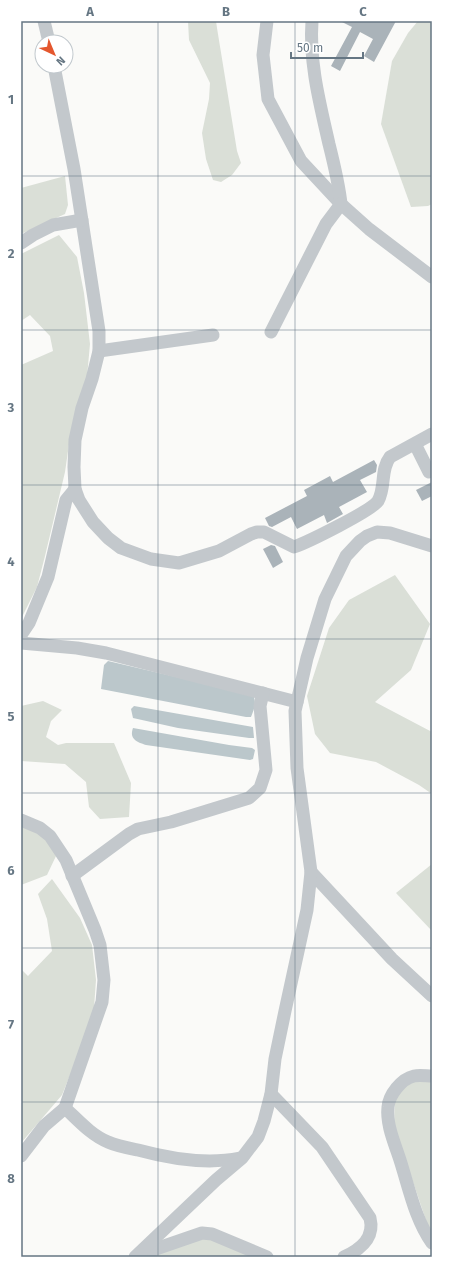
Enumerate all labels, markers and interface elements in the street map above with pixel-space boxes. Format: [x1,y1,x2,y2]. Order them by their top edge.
text: A [85,4,94,19]
text: B [222,4,230,19]
text: C [359,4,367,19]
north arrow [34,34,74,74]
scale bar [291,34,363,60]
text: 50 m [297,41,323,55]
text: N [53,54,68,68]
text: 1 [8,92,14,107]
text: 2 [8,246,15,261]
text: 3 [7,400,15,415]
text: 4 [7,554,15,569]
text: 5 [8,709,15,724]
text: 6 [7,863,15,878]
text: 7 [8,1017,14,1032]
text: 8 [7,1171,15,1186]

